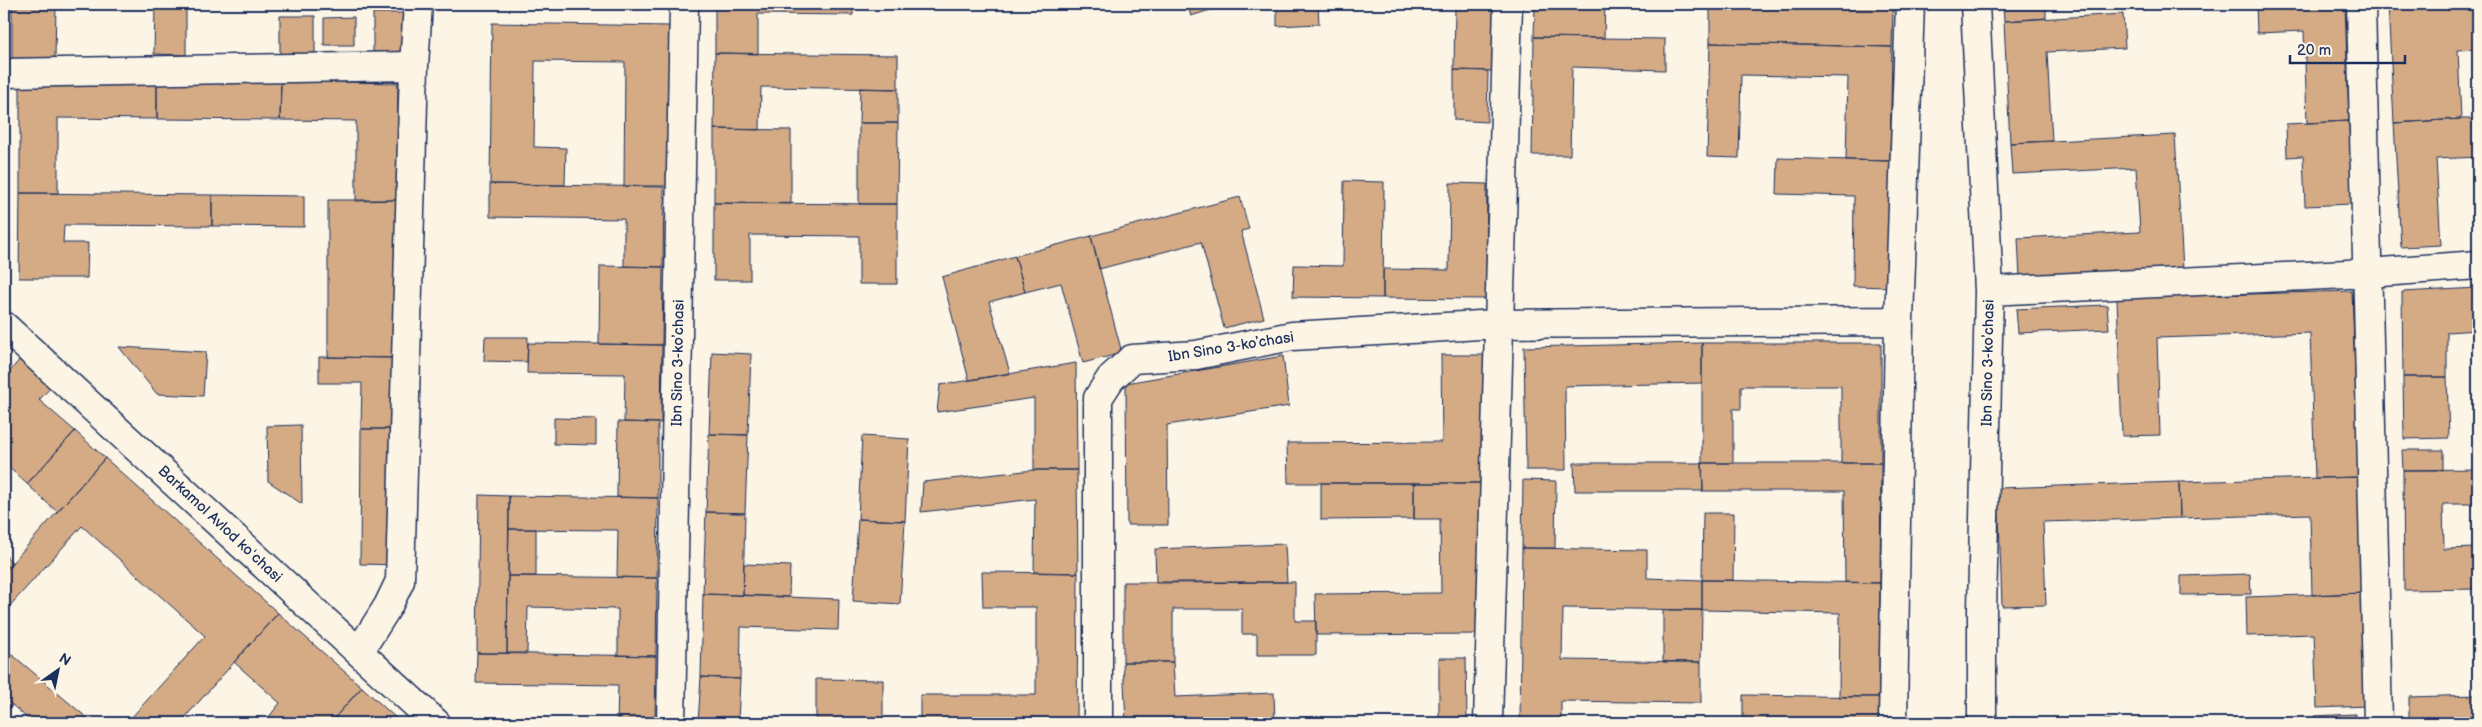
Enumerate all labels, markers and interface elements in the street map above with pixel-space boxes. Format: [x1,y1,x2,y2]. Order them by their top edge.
scale bar [2290,32,2404,64]
text: 20 m [2297,41,2331,60]
street label: Ibn Sino 3-koʼchasi [667,299,689,427]
street label: Ibn Sino 3-koʼchasi [1977,299,1999,427]
street label: Ibn Sino 3-koʼchasi [1167,328,1295,366]
street label: Barkamol Avlod koʻchasi [154,461,286,587]
north arrow [32,644,82,694]
text: N [56,650,74,670]

